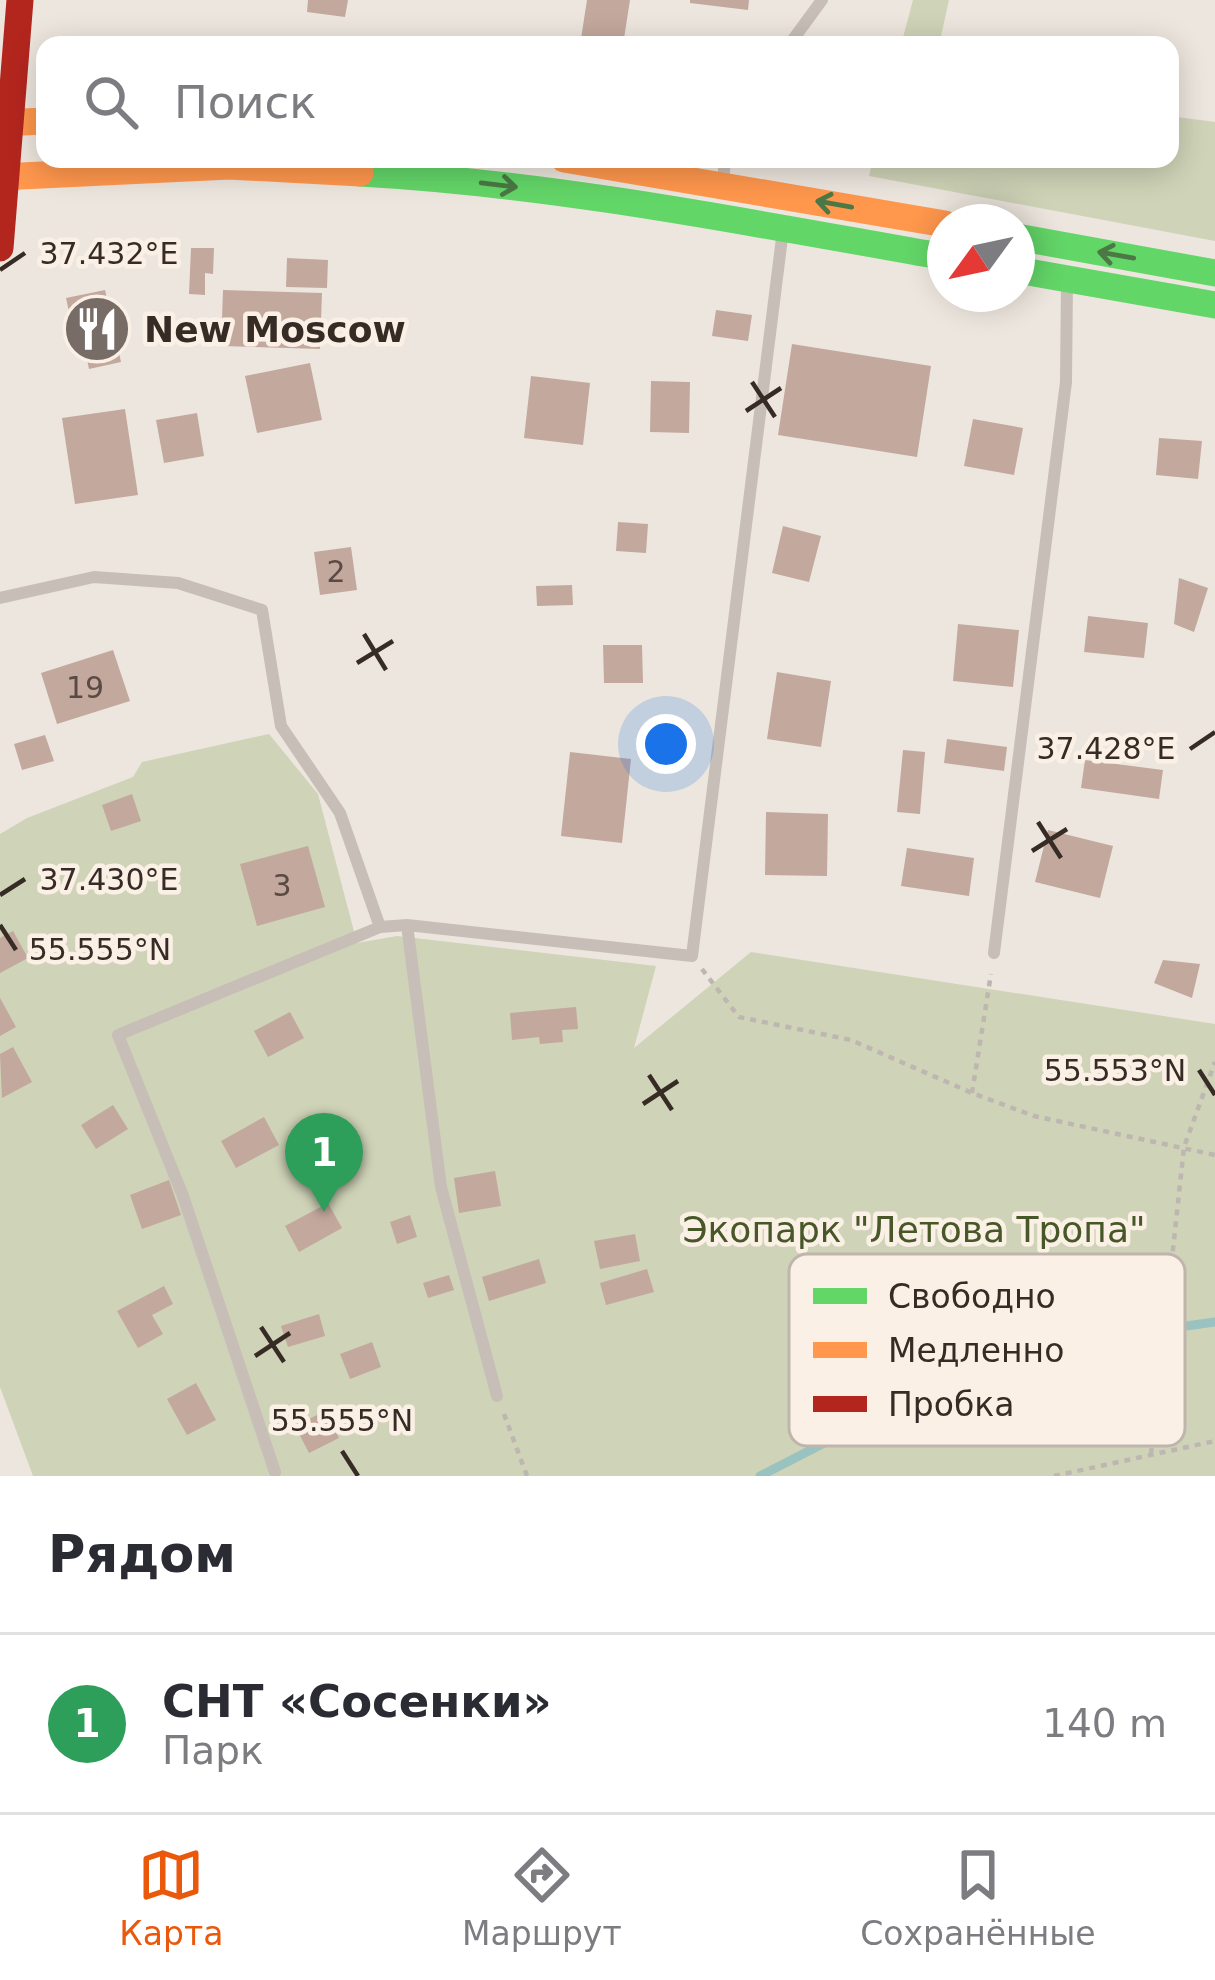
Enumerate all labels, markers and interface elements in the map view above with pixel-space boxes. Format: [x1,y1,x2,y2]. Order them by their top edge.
search box [36,36,1179,168]
icon: search [78,69,144,135]
text: Поиск [174,76,317,129]
one-way arrow [479,174,518,197]
one-way arrow [815,192,854,214]
north arrow [927,204,1035,312]
text: 37.432°E [40,236,178,271]
one-way arrow [1097,243,1136,265]
restaurant icon: New Moscow [62,294,132,364]
place label: New Moscow [144,309,406,350]
house number: 2 [326,554,346,589]
house number: 19 [66,670,104,705]
your location [636,714,696,774]
text: 37.428°E [1037,731,1175,766]
text: 37.430°E [40,862,178,897]
house number: 3 [272,868,292,903]
text: 55.555°N [29,932,171,967]
text: 55.553°N [1044,1053,1186,1088]
pin: 1 [285,1113,363,1212]
park label: Экопарк "Летова Тропа" [682,1209,1146,1250]
legend [789,1254,1185,1446]
text: Свободно [888,1277,1056,1316]
text: Медленно [888,1331,1064,1370]
text: Пробка [888,1385,1014,1424]
text: 55.555°N [271,1403,413,1438]
text: Рядом [48,1525,236,1584]
text: СНТ «Сосенки» [162,1675,552,1728]
text: 1 [73,1701,101,1746]
text: 140 m [1042,1701,1167,1746]
text: Парк [162,1728,264,1773]
tab: Карта [119,1842,223,1953]
tab: Маршрут [462,1842,622,1953]
tab: Сохранённые [860,1842,1096,1953]

